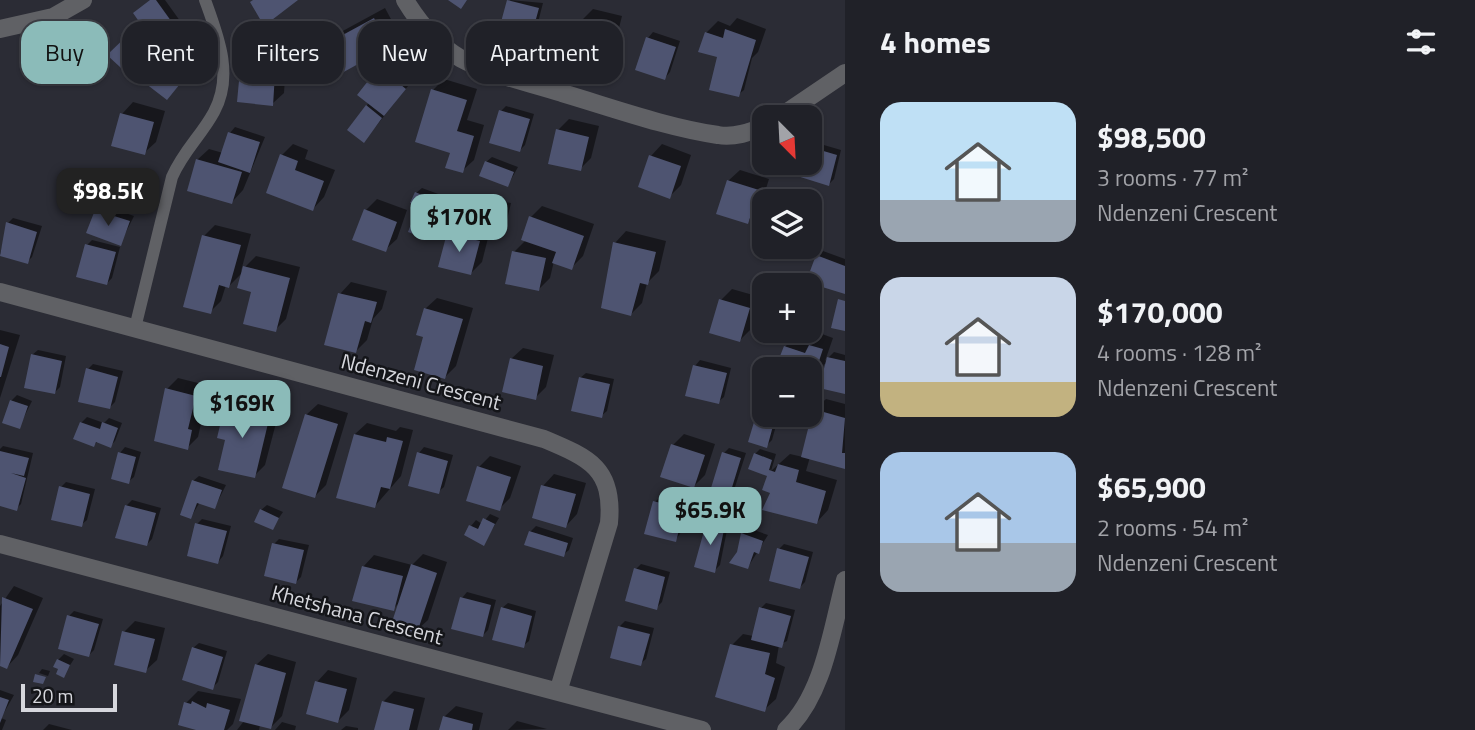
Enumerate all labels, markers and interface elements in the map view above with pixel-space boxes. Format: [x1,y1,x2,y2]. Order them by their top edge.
text: 4 homes [880,19,991,65]
chip: Buy [21,21,108,84]
chip: Rent [122,21,218,84]
chip: Filters [232,21,344,84]
chip: New [358,21,452,84]
chip: Apartment [466,21,623,84]
icon: filters [1402,23,1440,61]
north arrow [752,105,822,175]
map controls [752,105,822,427]
text: $98,500 [1097,114,1206,160]
icon: home [936,130,1020,214]
text: 3 rooms · 77 m² [1097,160,1248,195]
pin: $98.5K [51,168,165,228]
text: $98.5K [72,173,144,208]
button: layers [752,189,822,259]
pin: $170K [410,194,508,254]
text: Ndenzeni Crescent [1097,195,1277,230]
text: $170K [426,199,492,234]
button: + [752,273,822,343]
text: $170,000 [1097,289,1223,335]
icon: home [936,305,1020,389]
text: 4 rooms · 128 m² [1097,335,1261,370]
street label: Ndenzeni Crescent [338,344,506,418]
button: − [752,357,822,427]
text: Ndenzeni Crescent [1097,370,1277,405]
pin: $169K [193,380,291,440]
text: $169K [209,385,275,420]
text: $65,900 [1097,464,1206,510]
icon: home [936,480,1020,564]
pin: $65.9K [653,488,767,547]
text: $65.9K [674,492,746,527]
text: 2 rooms · 54 m² [1097,510,1248,545]
text: Ndenzeni Crescent [1097,545,1277,580]
street label: Khetshana Crescent [268,576,447,652]
scale bar [21,681,117,713]
text: 20 m [32,681,73,710]

